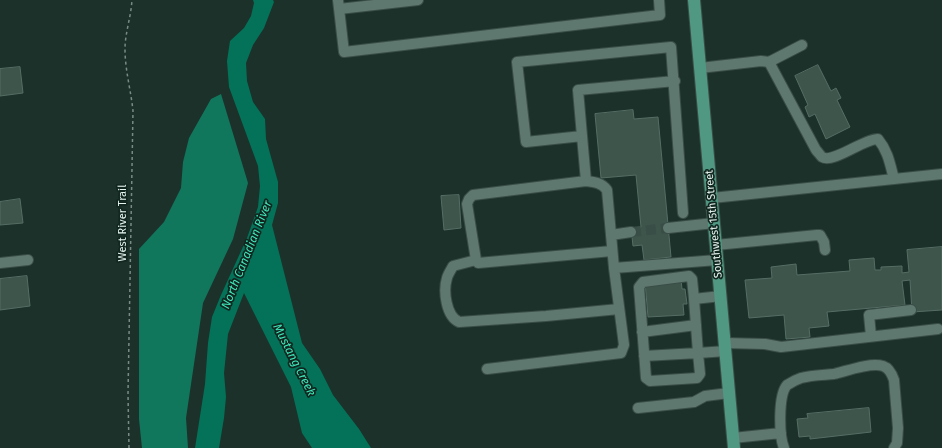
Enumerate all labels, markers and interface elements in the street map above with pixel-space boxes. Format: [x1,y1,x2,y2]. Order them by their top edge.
street label: Southwest 15th Street [703,169,725,279]
street label: West River Trail [116,185,130,261]
water label: North Canadian River [219,199,275,311]
water label: Mustang Creek [270,321,318,399]

